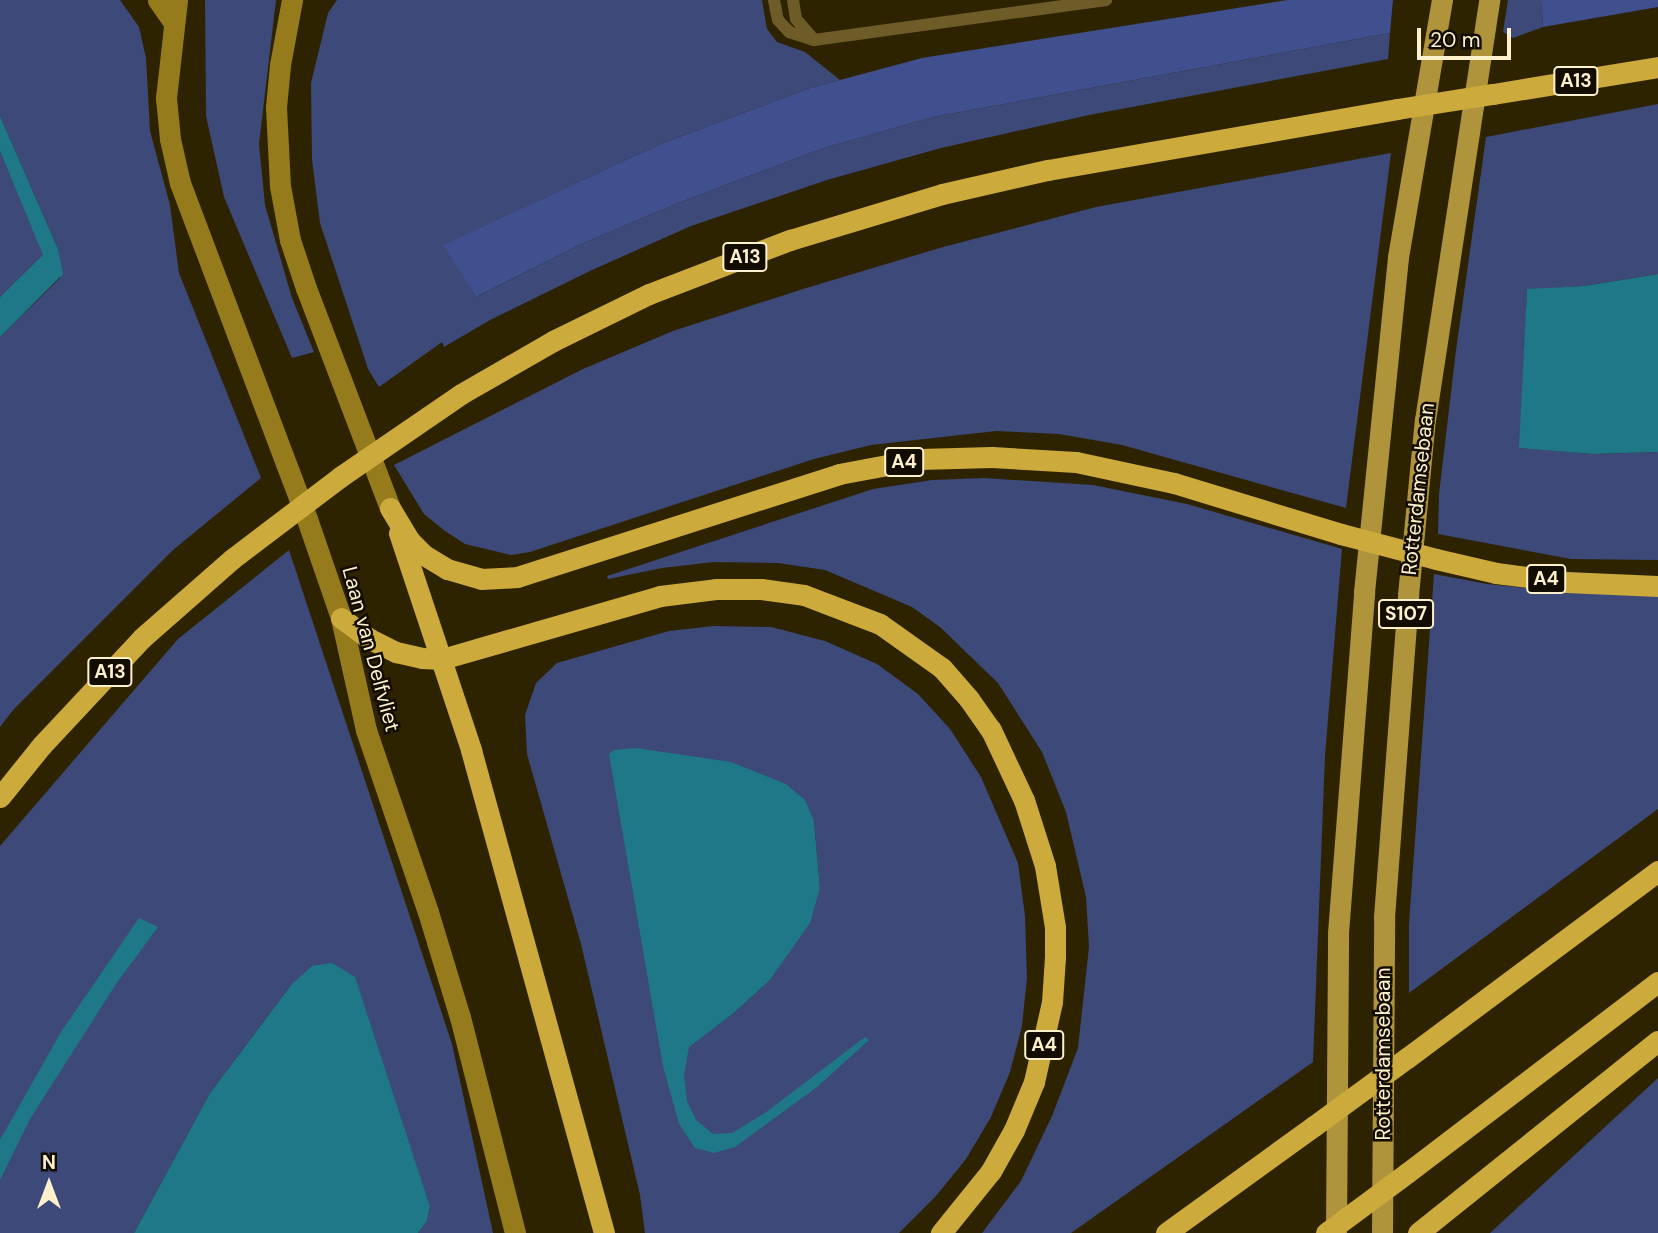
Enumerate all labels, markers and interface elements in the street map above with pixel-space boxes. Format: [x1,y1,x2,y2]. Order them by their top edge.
scale bar [1420,14,1514,58]
text: 20 m [1430,26,1481,54]
road number: A13 [1553,66,1599,96]
road number: A13 [722,242,768,272]
street label: Rotterdamsebaan [1396,402,1440,576]
road number: A4 [883,446,925,477]
street label: Laan van Delfvliet [337,564,405,734]
road number: A4 [1525,564,1567,594]
road number: S107 [1378,598,1434,629]
road number: A13 [87,656,133,688]
street label: Rotterdamsebaan [1370,967,1396,1141]
road number: A4 [1023,1030,1065,1060]
north arrow [14,1149,84,1219]
text: N [42,1150,56,1175]

